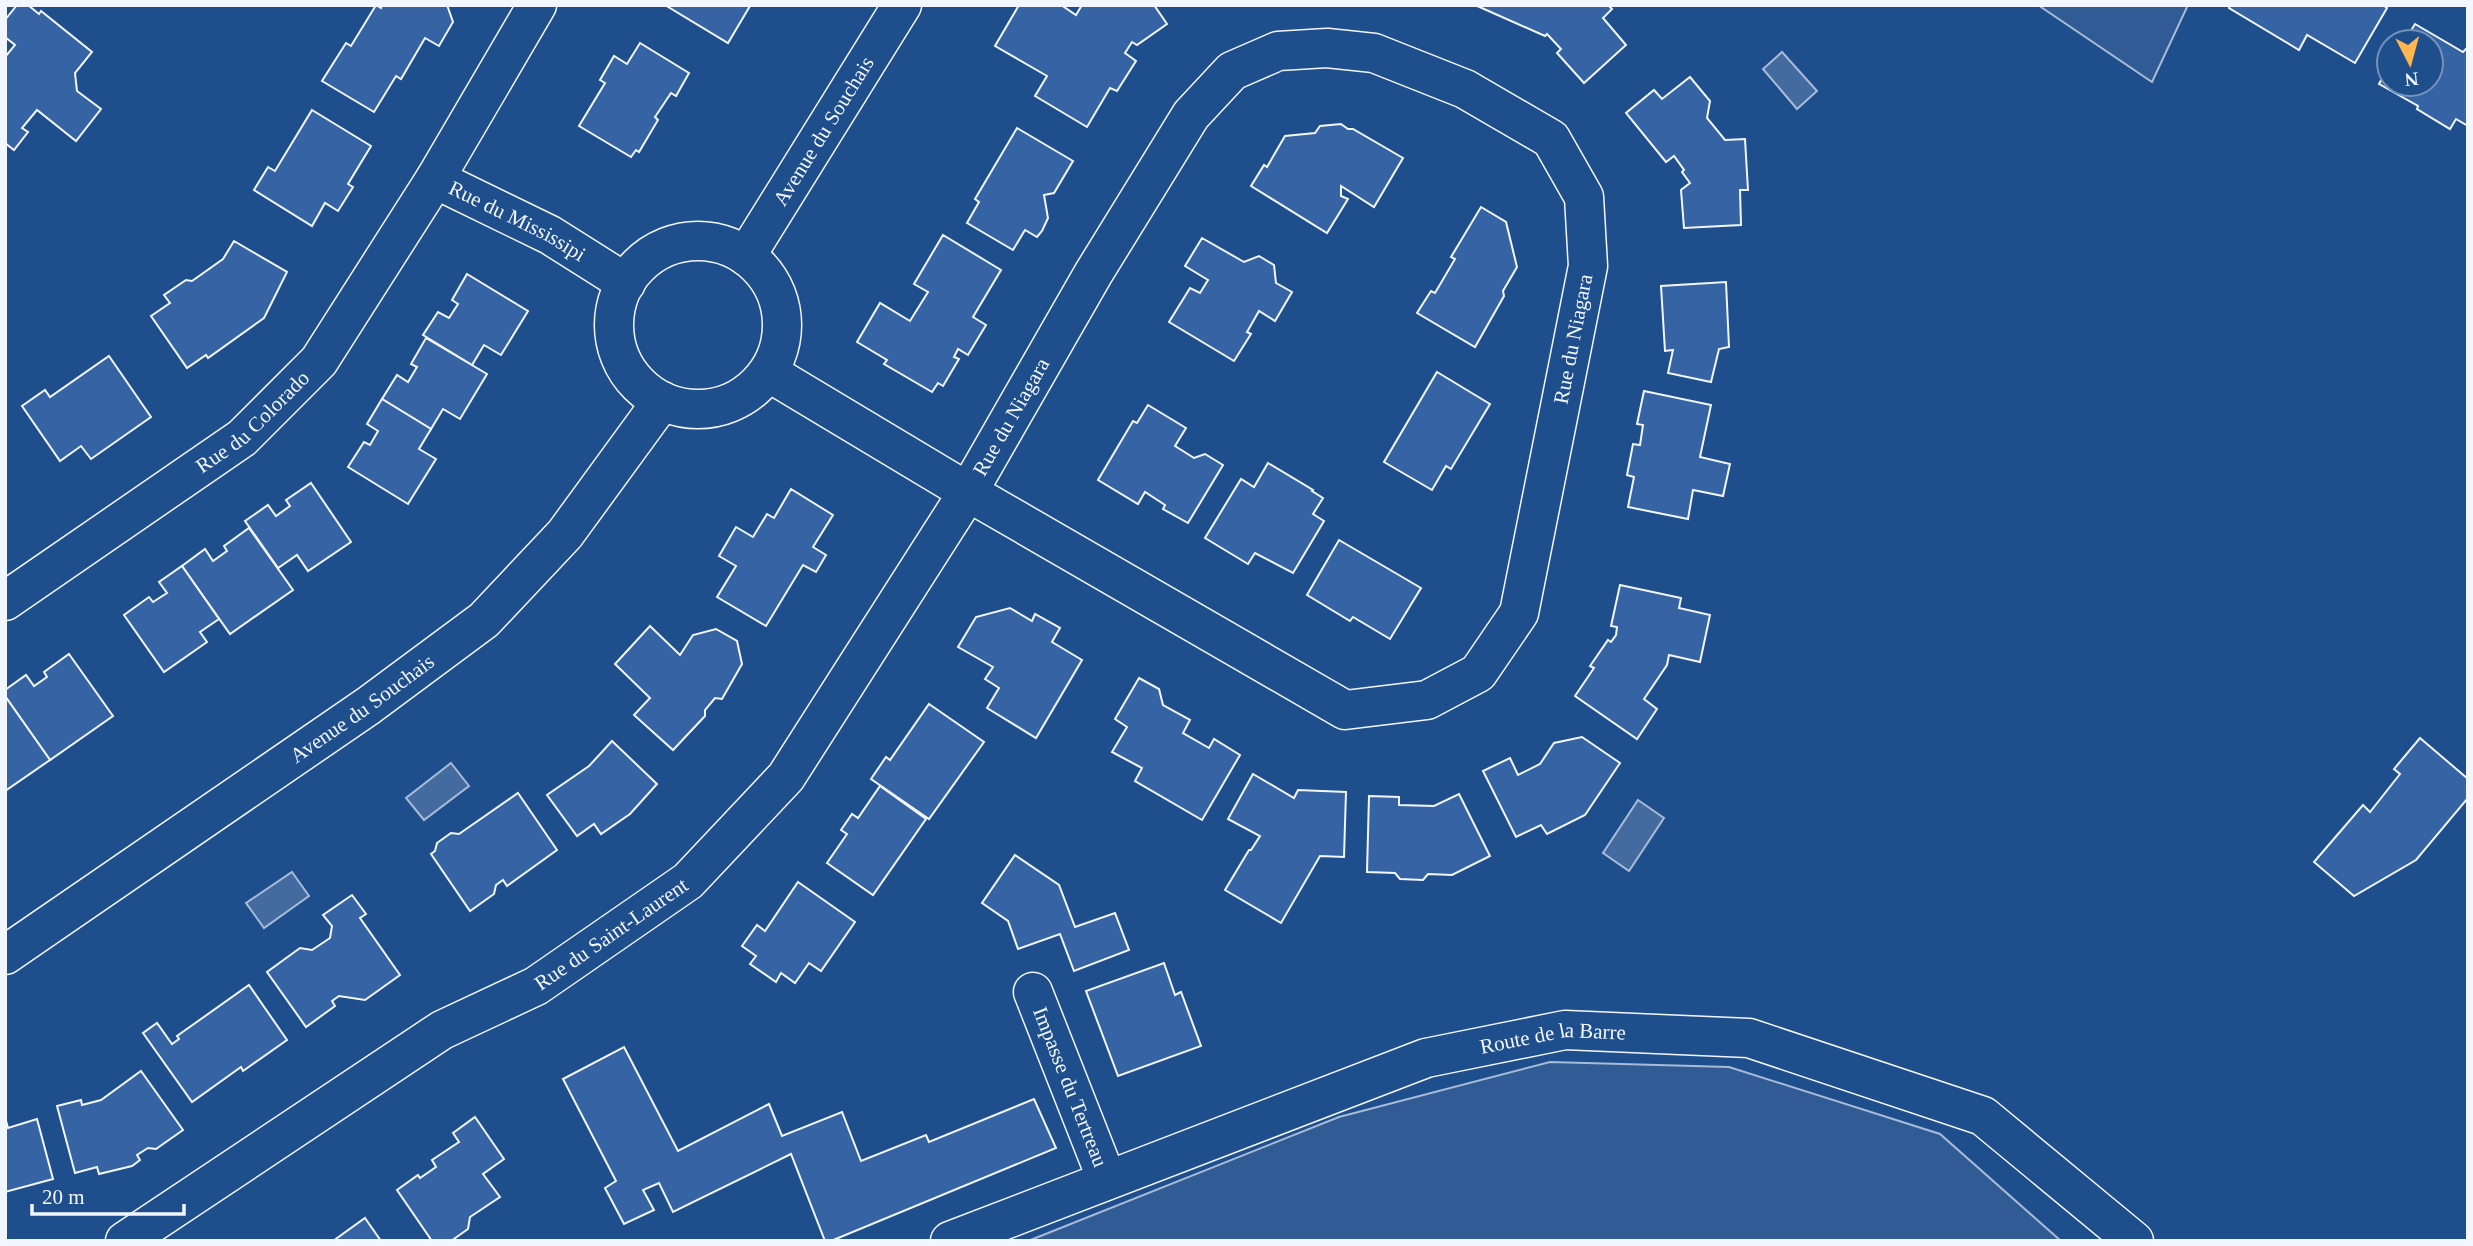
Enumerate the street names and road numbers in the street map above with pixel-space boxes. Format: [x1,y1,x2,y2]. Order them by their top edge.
street label: Avenue du Souchais [768,52,879,210]
street label: Rue du Mississipi [445,176,590,266]
street label: Rue du Niagara [1549,271,1597,406]
street label: Rue du Niagara [968,353,1055,480]
street label: Rue du Colorado [191,366,314,478]
street label: Avenue du Souchais [286,649,439,768]
street label: Rue du Saint-Laurent [530,873,693,995]
street label: Impasse du Tertreau [1028,1004,1113,1171]
street label: Route de la Barre [1478,1018,1627,1059]

